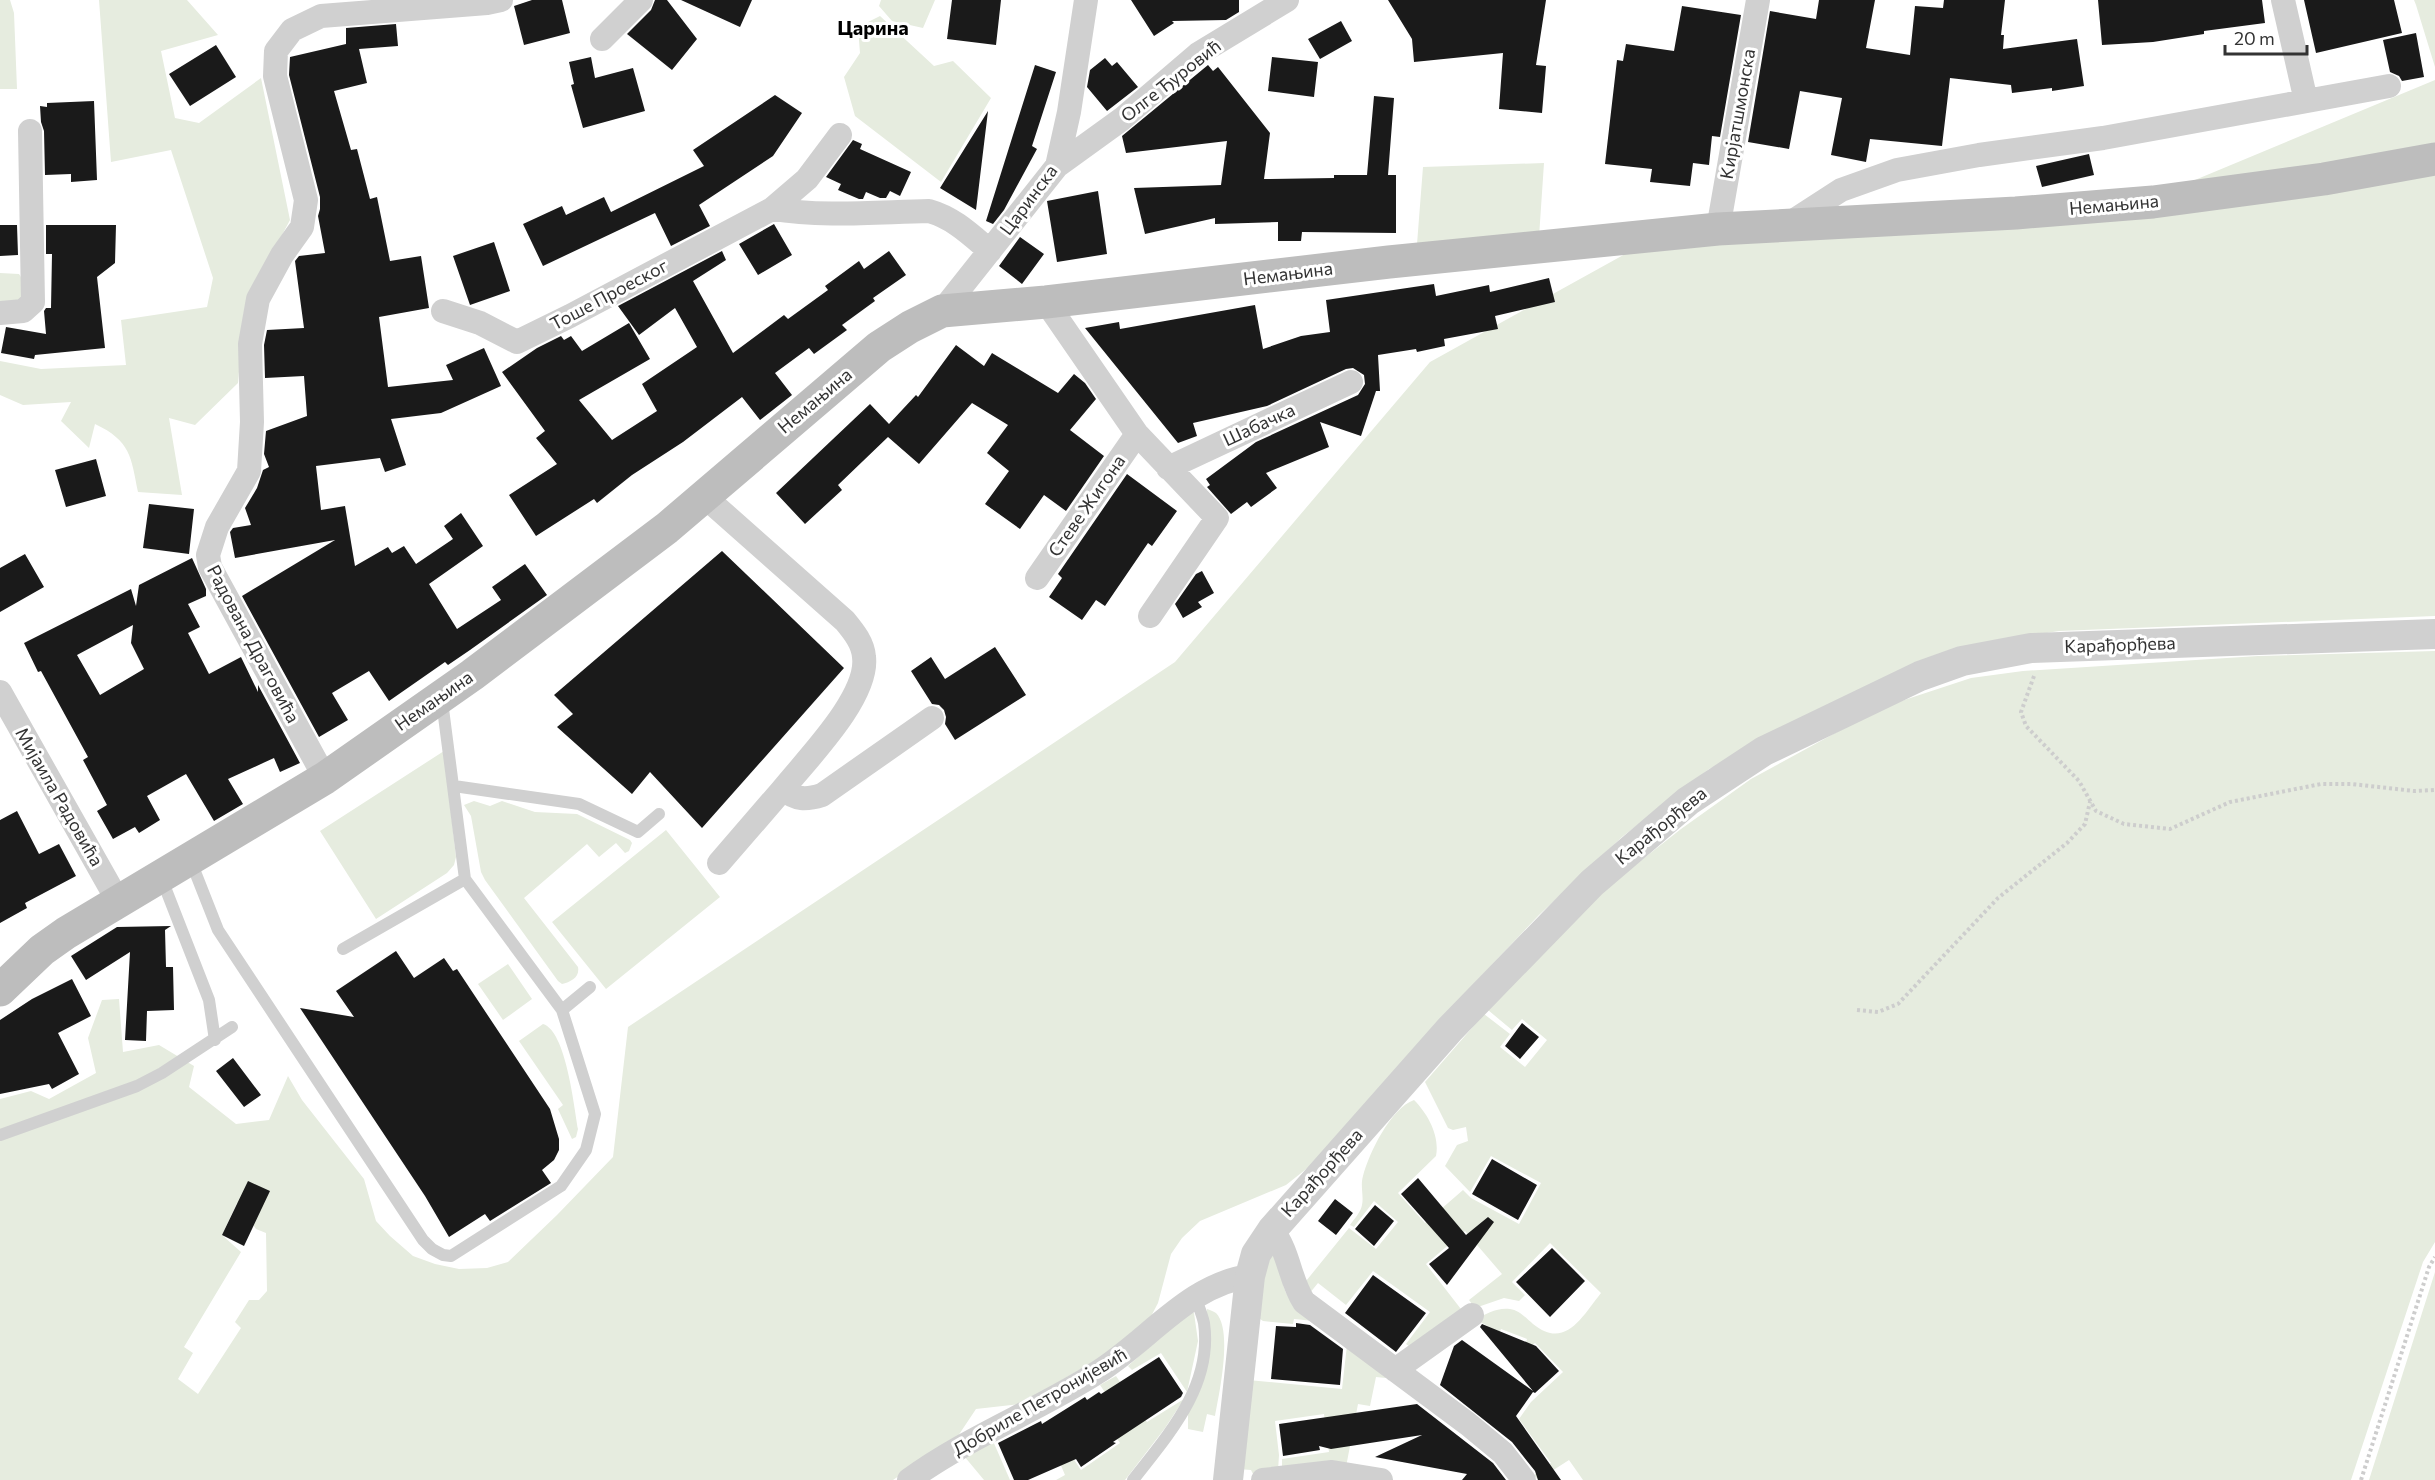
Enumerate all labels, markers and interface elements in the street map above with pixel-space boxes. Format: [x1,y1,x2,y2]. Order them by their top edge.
district label: Царина [837,15,909,39]
scale bar [2225,18,2308,56]
text: 20 m [2234,27,2275,49]
street label: Олге Ђуровић [1116,34,1225,126]
street label: Кирјатшмонска [1715,47,1759,181]
street label: Царинска [995,160,1062,239]
street label: Немањина [2068,189,2160,219]
street label: Тоше Проеског [546,254,671,334]
street label: Немањина [1242,257,1334,289]
street label: Немањина [773,363,856,438]
street label: Шабачка [1219,398,1298,450]
street label: Стеве Жигона [1043,450,1129,561]
street label: Радована Драговића [203,561,305,726]
street label: Карађорђева [2064,631,2176,657]
street label: Немањина [390,665,477,735]
street label: Мијаила Радовића [11,723,108,870]
street label: Карађорђева [1610,782,1711,869]
street label: Карађорђева [1276,1124,1367,1221]
street label: Добриле Петронијевић [949,1342,1130,1460]

